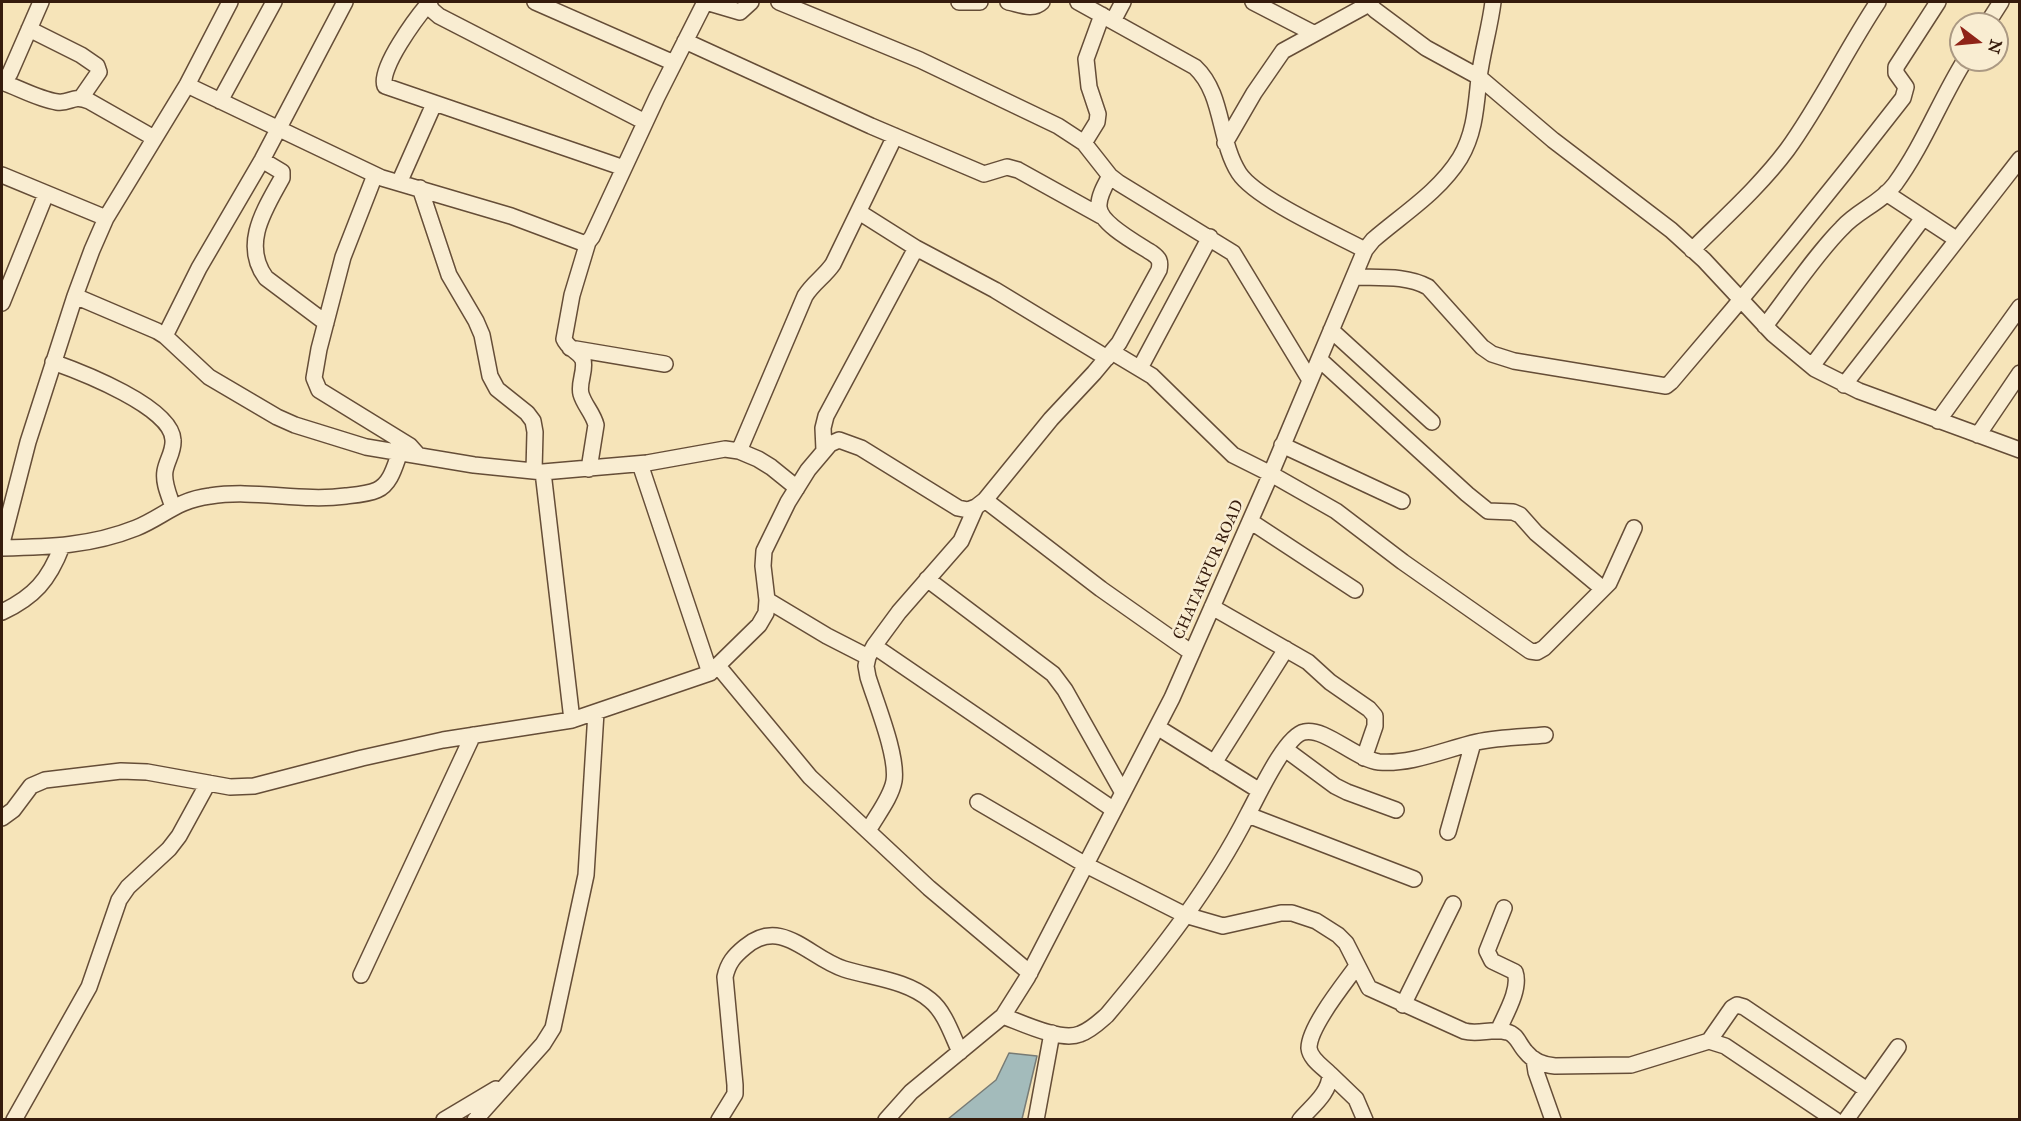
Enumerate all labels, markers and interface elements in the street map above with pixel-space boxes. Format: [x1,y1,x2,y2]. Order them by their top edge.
north arrow [1949,12,2009,72]
text: N [1984,37,2006,56]
street label: CHATAKPUR ROAD [1170,497,1248,643]

